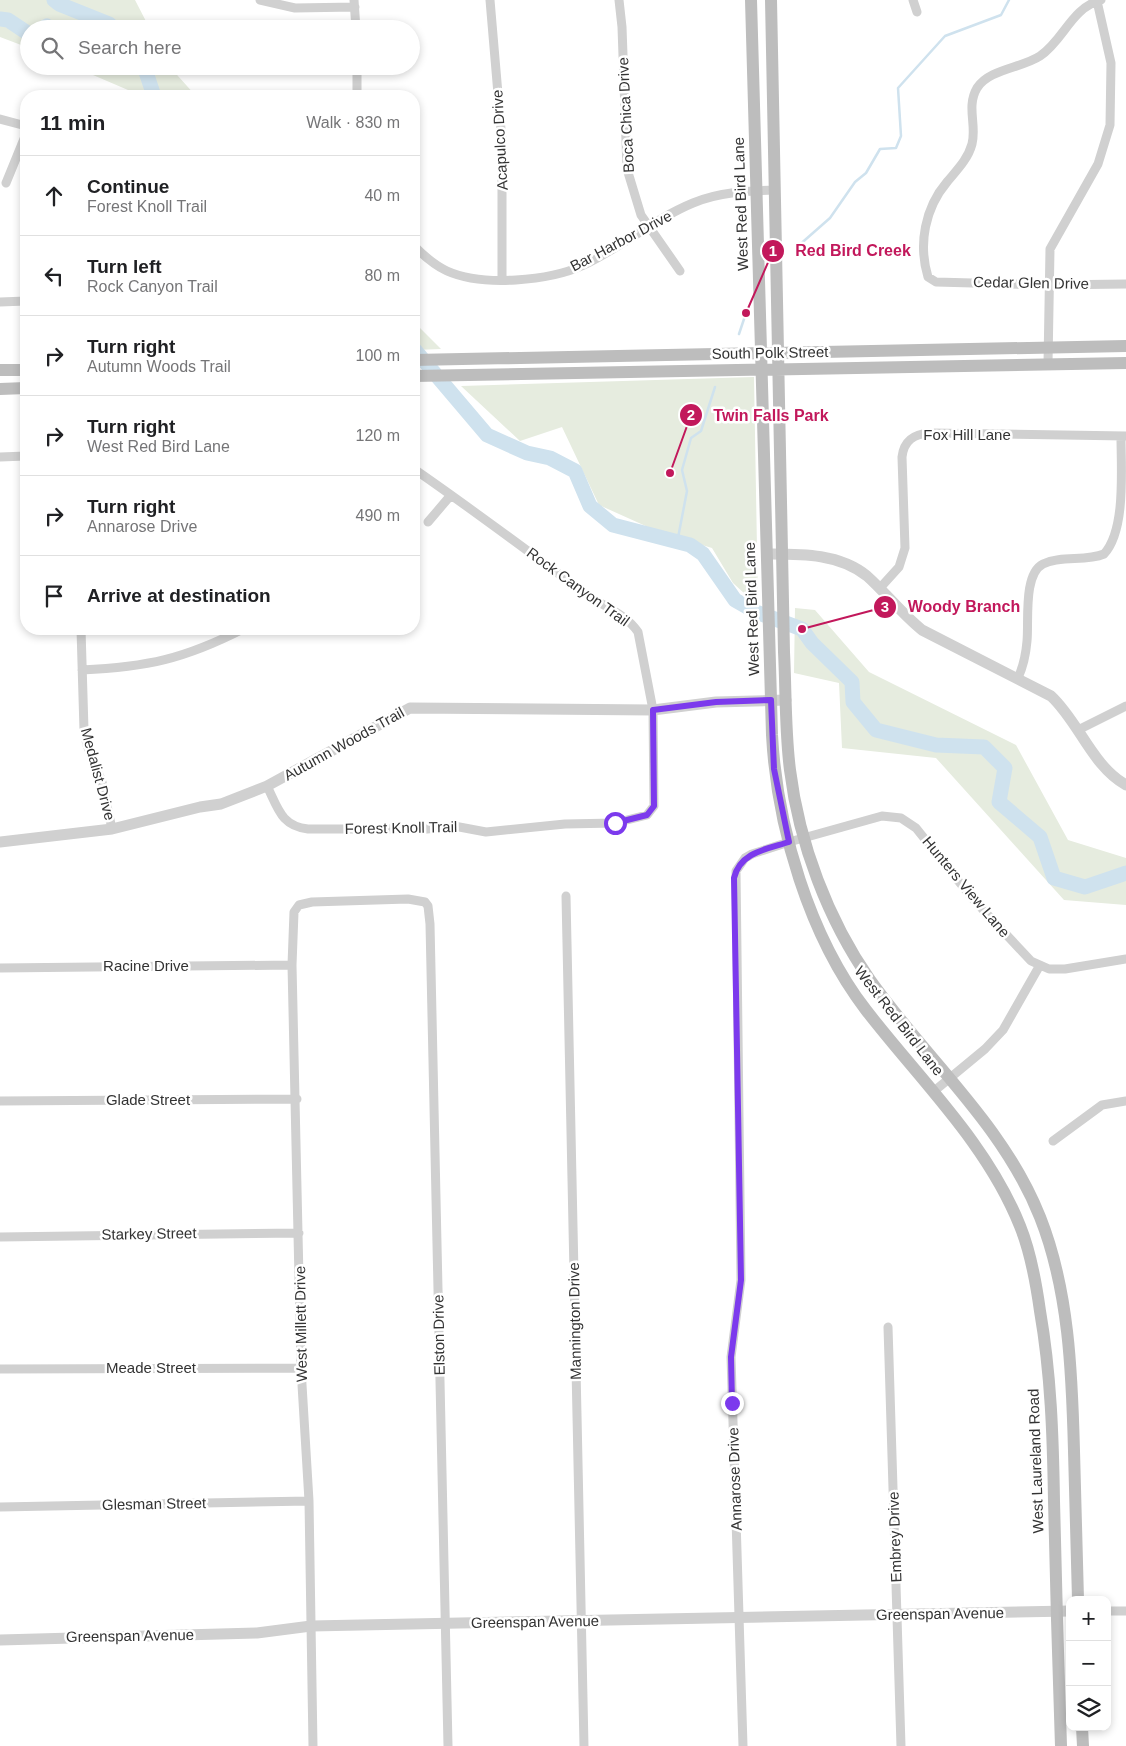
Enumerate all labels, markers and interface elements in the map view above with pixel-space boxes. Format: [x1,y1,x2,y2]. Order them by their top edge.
search box [20,20,420,75]
icon: search [38,34,66,62]
text: Search here [78,37,182,58]
street label: Boca Chica Drive [614,57,637,173]
street label: Acapulco Drive [488,89,511,191]
text: 11 min [40,111,105,134]
text: Walk · 830 m [306,114,400,131]
street label: West Red Bird Lane [730,137,751,271]
text: Continue [87,176,169,197]
icon: ahead [40,182,68,210]
text: 40 m [364,187,400,204]
text: Forest Knoll Trail [87,198,207,215]
street label: Bar Harbor Drive [567,207,674,274]
callout: Red Bird Creek [760,235,921,266]
text: 1 [769,242,777,259]
text: Red Bird Creek [795,242,911,259]
text: Turn left [87,256,162,277]
icon: left [40,262,68,290]
text: 80 m [364,267,400,284]
street label: Cedar Glen Drive [973,273,1089,292]
text: Rock Canyon Trail [87,278,218,295]
text: Turn right [87,336,175,357]
icon: right [40,342,68,370]
street label: South Polk Street [711,343,829,362]
text: 100 m [356,347,400,364]
text: Autumn Woods Trail [87,358,231,375]
callout: Twin Falls Park [678,400,838,431]
text: 2 [687,406,695,423]
text: Twin Falls Park [713,407,829,424]
text: Turn right [87,416,175,437]
icon: right [40,422,68,450]
street label: Fox Hill Lane [923,426,1011,443]
text: 120 m [356,427,400,444]
text: West Red Bird Lane [87,438,230,455]
text: Turn right [87,496,175,517]
icon: right [40,502,68,530]
text: 490 m [356,507,400,524]
text: Annarose Drive [87,518,197,535]
street label: West Red Bird Lane [741,542,762,676]
street label: Rock Canyon Trail [524,544,633,629]
icon: arrive [40,582,68,610]
text: Arrive at destination [87,585,271,606]
callout: Woody Branch [873,591,1030,622]
text: 3 [881,598,889,615]
text: Woody Branch [908,598,1020,615]
street label: Autumn Woods Trail [281,703,407,784]
street label: Medalist Drive [78,726,119,822]
route start [604,812,627,835]
street label: Forest Knoll Trail [345,818,457,837]
street label: Hunters View Lane [919,833,1014,941]
street label: Racine Drive [103,957,189,974]
street label: West Red Bird Lane [851,963,947,1079]
street label: Glade Street [106,1091,191,1108]
street label: Starkey Street [101,1224,197,1243]
street label: Mannington Drive [565,1262,584,1380]
street label: West Millett Drive [291,1266,310,1382]
street label: Elston Drive [429,1294,448,1376]
street label: Meade Street [106,1359,197,1376]
street label: West Laureland Road [1024,1388,1047,1534]
route end [721,1392,744,1415]
street label: Annarose Drive [724,1427,745,1531]
street label: Embrey Drive [884,1491,905,1583]
street label: Glesman Street [102,1494,207,1513]
map controls [1066,1596,1111,1731]
button: + [1066,1596,1111,1641]
street label: Greenspan Avenue [876,1604,1004,1623]
street label: Greenspan Avenue [471,1612,599,1631]
street label: Greenspan Avenue [66,1626,194,1645]
button: − [1066,1641,1111,1686]
button: layers [1066,1686,1111,1731]

